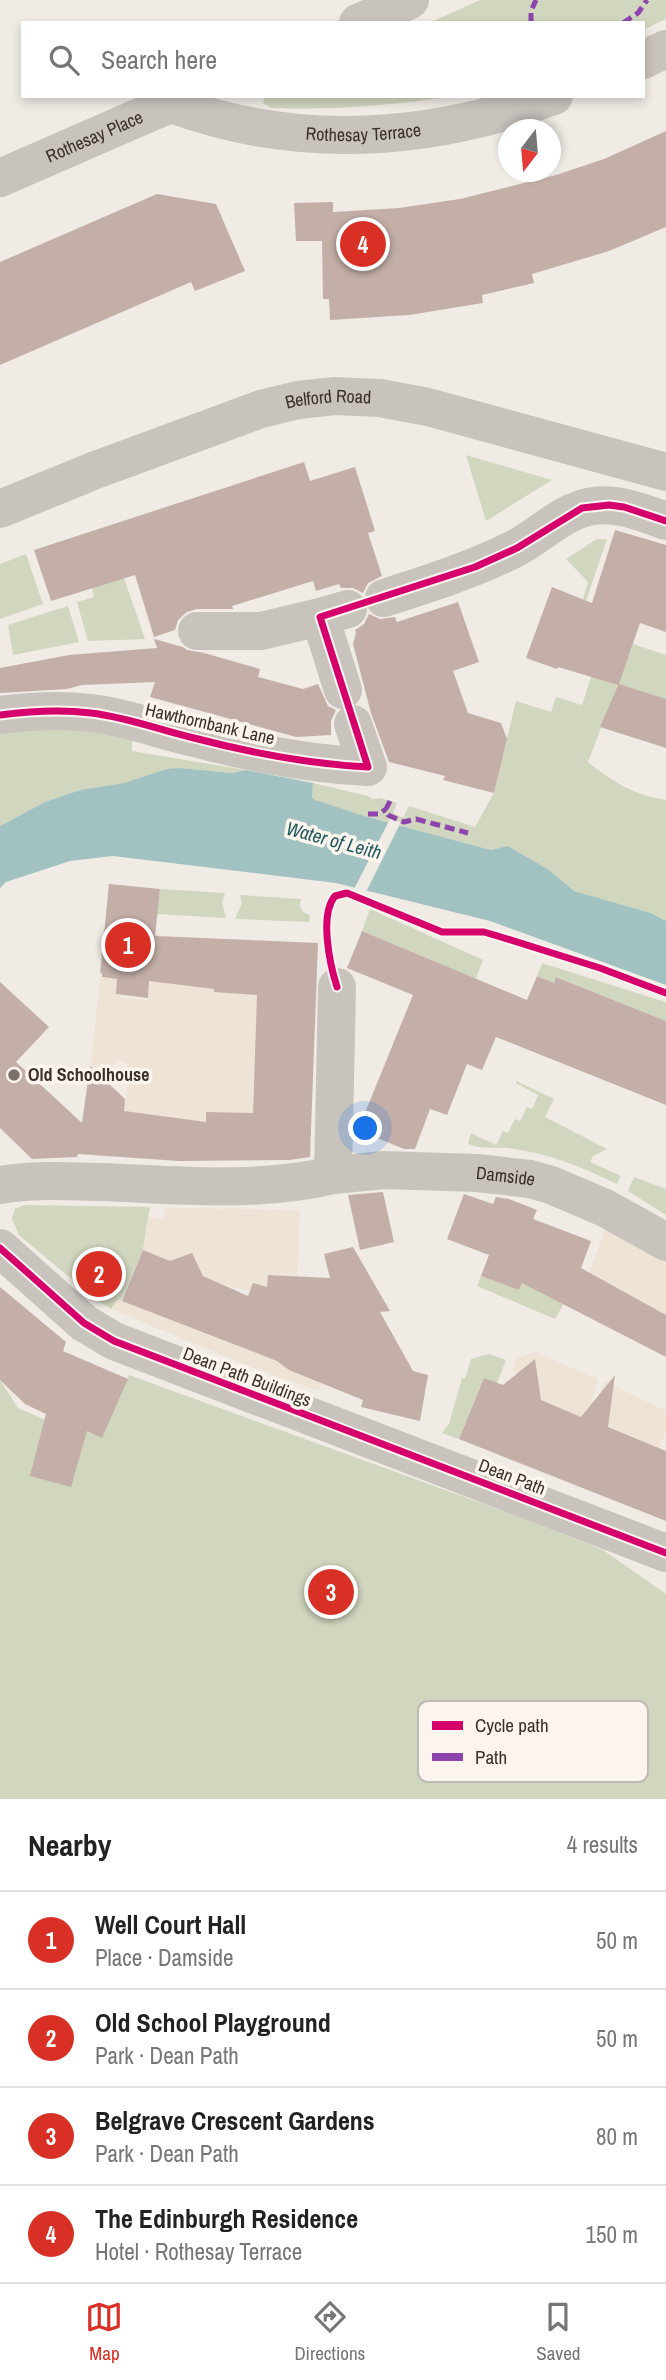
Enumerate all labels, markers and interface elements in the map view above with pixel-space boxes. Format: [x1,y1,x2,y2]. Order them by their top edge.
search box [21,21,645,98]
icon: search [45,41,83,79]
text: Search here [101,42,217,77]
street label: Rothesay Place [42,104,147,169]
street label: Rothesay Terrace [305,117,422,147]
north arrow [498,119,561,182]
pin: 4 [340,218,386,270]
street label: Belford Road [283,383,372,415]
street label: Hawthornbank Lane [143,696,277,751]
water label: Water of Leith [284,815,384,865]
pin: 1 [105,919,151,971]
place label: Old Schoolhouse [28,1062,149,1087]
marker: Old Schoolhouse [6,1067,22,1083]
your location [348,1111,382,1145]
street label: Damside [475,1160,538,1192]
pin: 2 [76,1248,122,1300]
street label: Dean Path Buildings [179,1341,315,1412]
street label: Dean Path [475,1452,549,1501]
pin: 3 [308,1566,354,1618]
legend [418,1701,648,1782]
text: Cycle path [475,1712,549,1738]
text: Path [475,1744,507,1770]
text: Nearby [28,1825,111,1865]
text: 4 results [567,1829,638,1860]
text: Well Court Hall [95,1907,246,1942]
text: 1 [46,1925,56,1956]
text: 50 m [596,1925,638,1956]
text: Place · Damside [95,1942,233,1973]
text: Old School Playground [95,2005,331,2040]
text: 2 [46,2023,56,2054]
text: 50 m [596,2023,638,2054]
text: Park · Dean Path [95,2040,239,2071]
text: Belgrave Crescent Gardens [95,2103,375,2138]
text: 3 [46,2121,56,2152]
text: 80 m [596,2121,638,2152]
text: Park · Dean Path [95,2138,239,2169]
text: The Edinburgh Residence [95,2201,358,2236]
text: 4 [46,2219,56,2250]
text: 150 m [586,2219,638,2250]
text: Hotel · Rothesay Terrace [95,2236,302,2267]
tab: Map [85,2298,123,2366]
tab: Directions [294,2298,365,2366]
tab: Saved [536,2298,581,2366]

